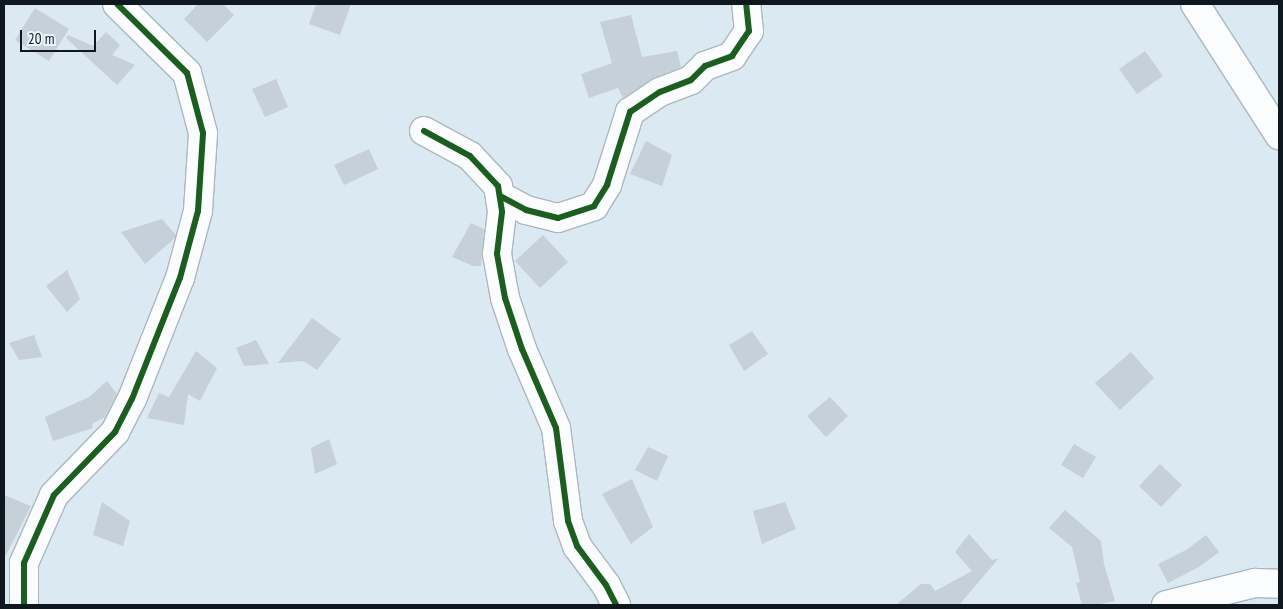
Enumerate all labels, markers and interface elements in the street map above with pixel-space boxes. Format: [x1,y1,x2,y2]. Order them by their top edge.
scale bar [22,20,99,52]
text: 20 m [28,29,54,48]

